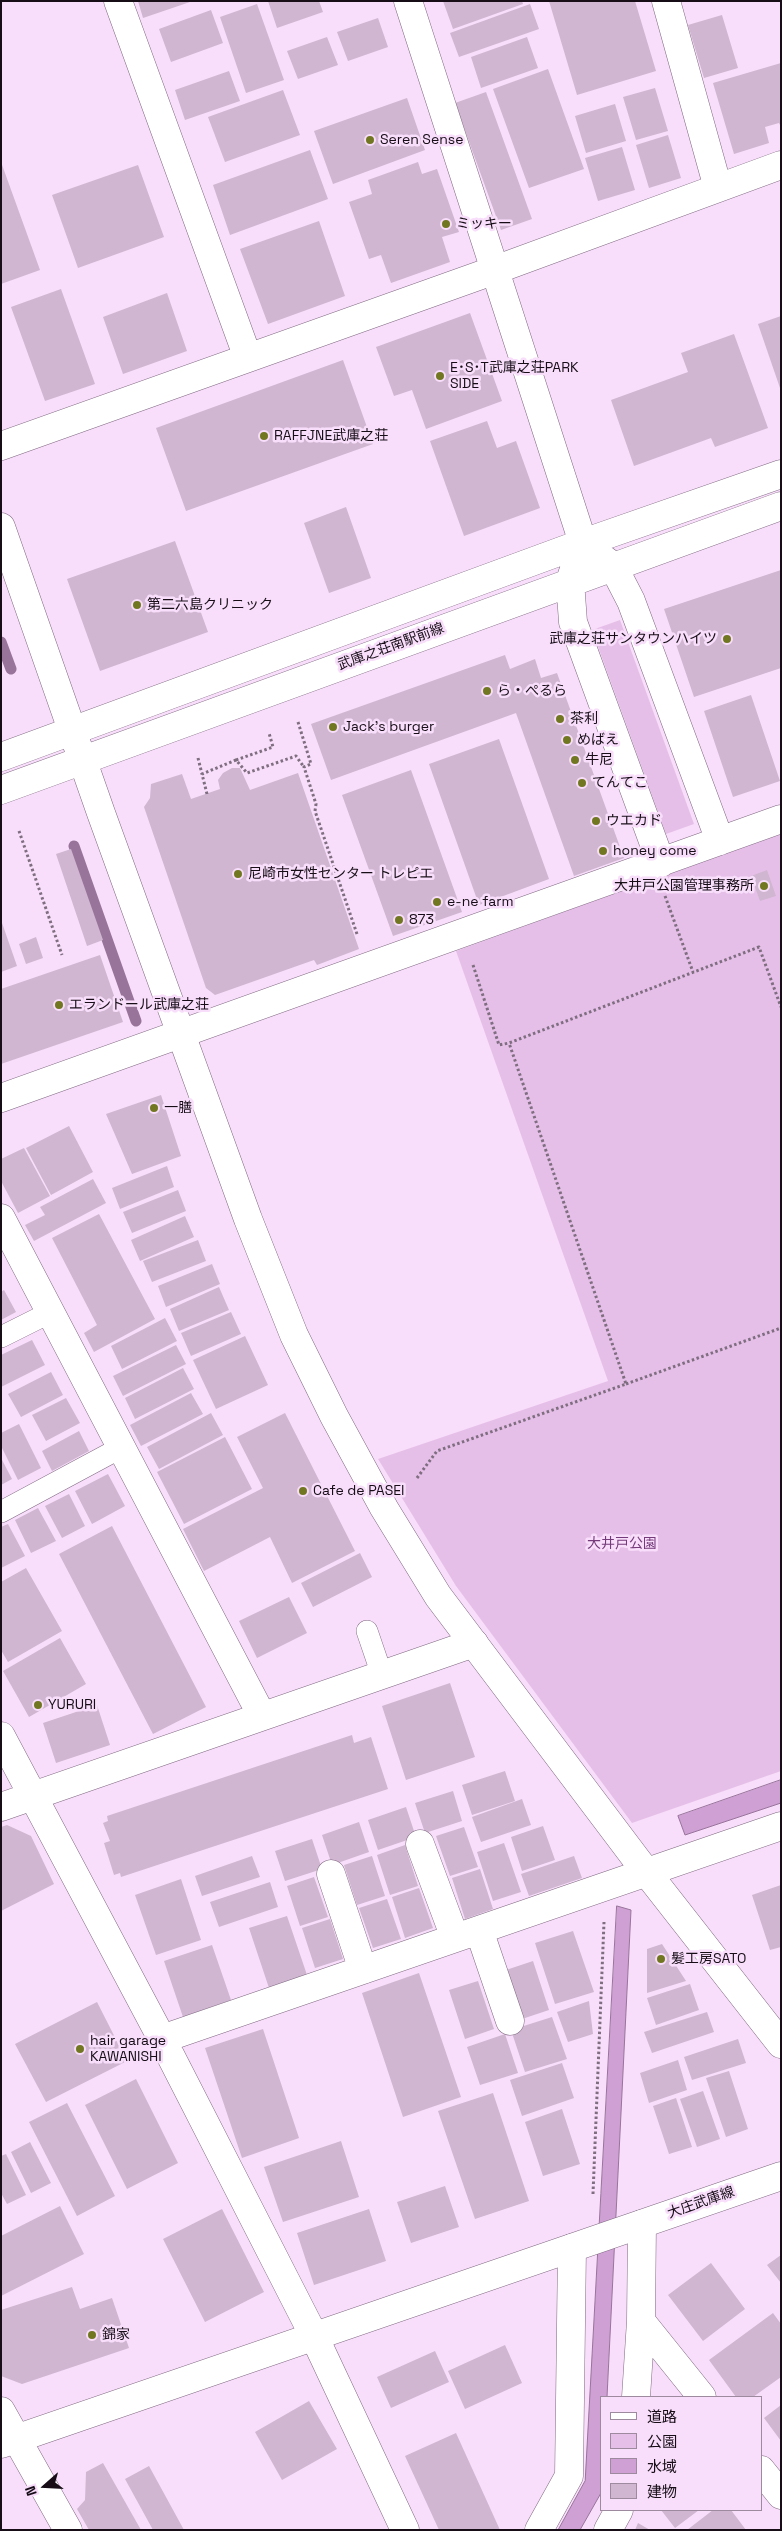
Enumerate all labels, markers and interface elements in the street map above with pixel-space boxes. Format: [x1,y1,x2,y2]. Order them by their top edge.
place label: Seren Sense [380,132,463,148]
marker: Seren Sense [364,134,376,146]
place label: ミッキー [456,216,512,232]
marker: ミッキー [440,218,452,230]
place label: E･S･T武庫之荘PARK SIDE [450,360,579,392]
marker: E･S･T武庫之荘PARK SIDE [434,370,446,382]
place label: RAFFJNE武庫之荘 [274,428,388,444]
marker: RAFFJNE武庫之荘 [258,430,270,442]
place label: 第二六島クリニック [147,597,273,613]
marker: 第二六島クリニック [131,599,143,611]
street label: 武庫之荘南駅前線 [336,620,446,674]
place label: 武庫之荘サンタウンハイツ [549,631,717,647]
marker: 武庫之荘サンタウンハイツ [721,633,733,645]
place label: ら・ぺるら [497,683,567,699]
marker: ら・ぺるら [481,685,493,697]
place label: 茶利 [570,711,598,727]
marker: 茶利 [554,713,566,725]
place label: Jack's burger [343,719,434,735]
marker: Jack's burger [327,721,339,733]
place label: めばえ [577,732,619,748]
marker: めばえ [561,734,573,746]
place label: 牛尼 [585,752,613,768]
marker: 牛尼 [569,754,581,766]
place label: てんてこ [592,775,648,791]
marker: てんてこ [576,777,588,789]
place label: ウエカド [606,813,662,829]
marker: ウエカド [590,815,602,827]
place label: honey come [613,843,697,859]
marker: honey come [597,845,609,857]
place label: 尼崎市女性センター トレピエ [248,866,434,882]
marker: 尼崎市女性センター トレピエ [232,868,244,880]
place label: 大井戸公園管理事務所 [614,878,754,894]
marker: 大井戸公園管理事務所 [758,880,770,892]
place label: e-ne farm [447,894,514,910]
marker: e-ne farm [431,896,443,908]
place label: 873 [409,912,434,928]
marker: 873 [393,914,405,926]
place label: エランドール武庫之荘 [69,997,209,1013]
marker: エランドール武庫之荘 [53,999,65,1011]
place label: 一膳 [164,1100,192,1116]
marker: 一膳 [148,1102,160,1114]
place label: Cafe de PASEI [313,1483,405,1499]
marker: Cafe de PASEI [297,1485,309,1497]
park label: 大井戸公園 [587,1536,657,1552]
place label: YURURI [48,1697,96,1713]
marker: YURURI [32,1699,44,1711]
place label: 髪工房SATO [671,1951,746,1967]
marker: 髪工房SATO [655,1953,667,1965]
place label: hair garage KAWANISHI [90,2033,166,2066]
marker: hair garage KAWANISHI [74,2043,86,2055]
street label: 大庄武庫線 [665,2184,737,2222]
place label: 錦家 [102,2327,130,2343]
marker: 錦家 [86,2329,98,2341]
legend [600,2396,762,2511]
text: 道路 [647,2407,677,2426]
text: 公園 [647,2432,677,2451]
text: 水域 [647,2457,677,2476]
north arrow [20,2461,70,2511]
text: 建物 [647,2482,677,2501]
text: N [21,2484,41,2498]

